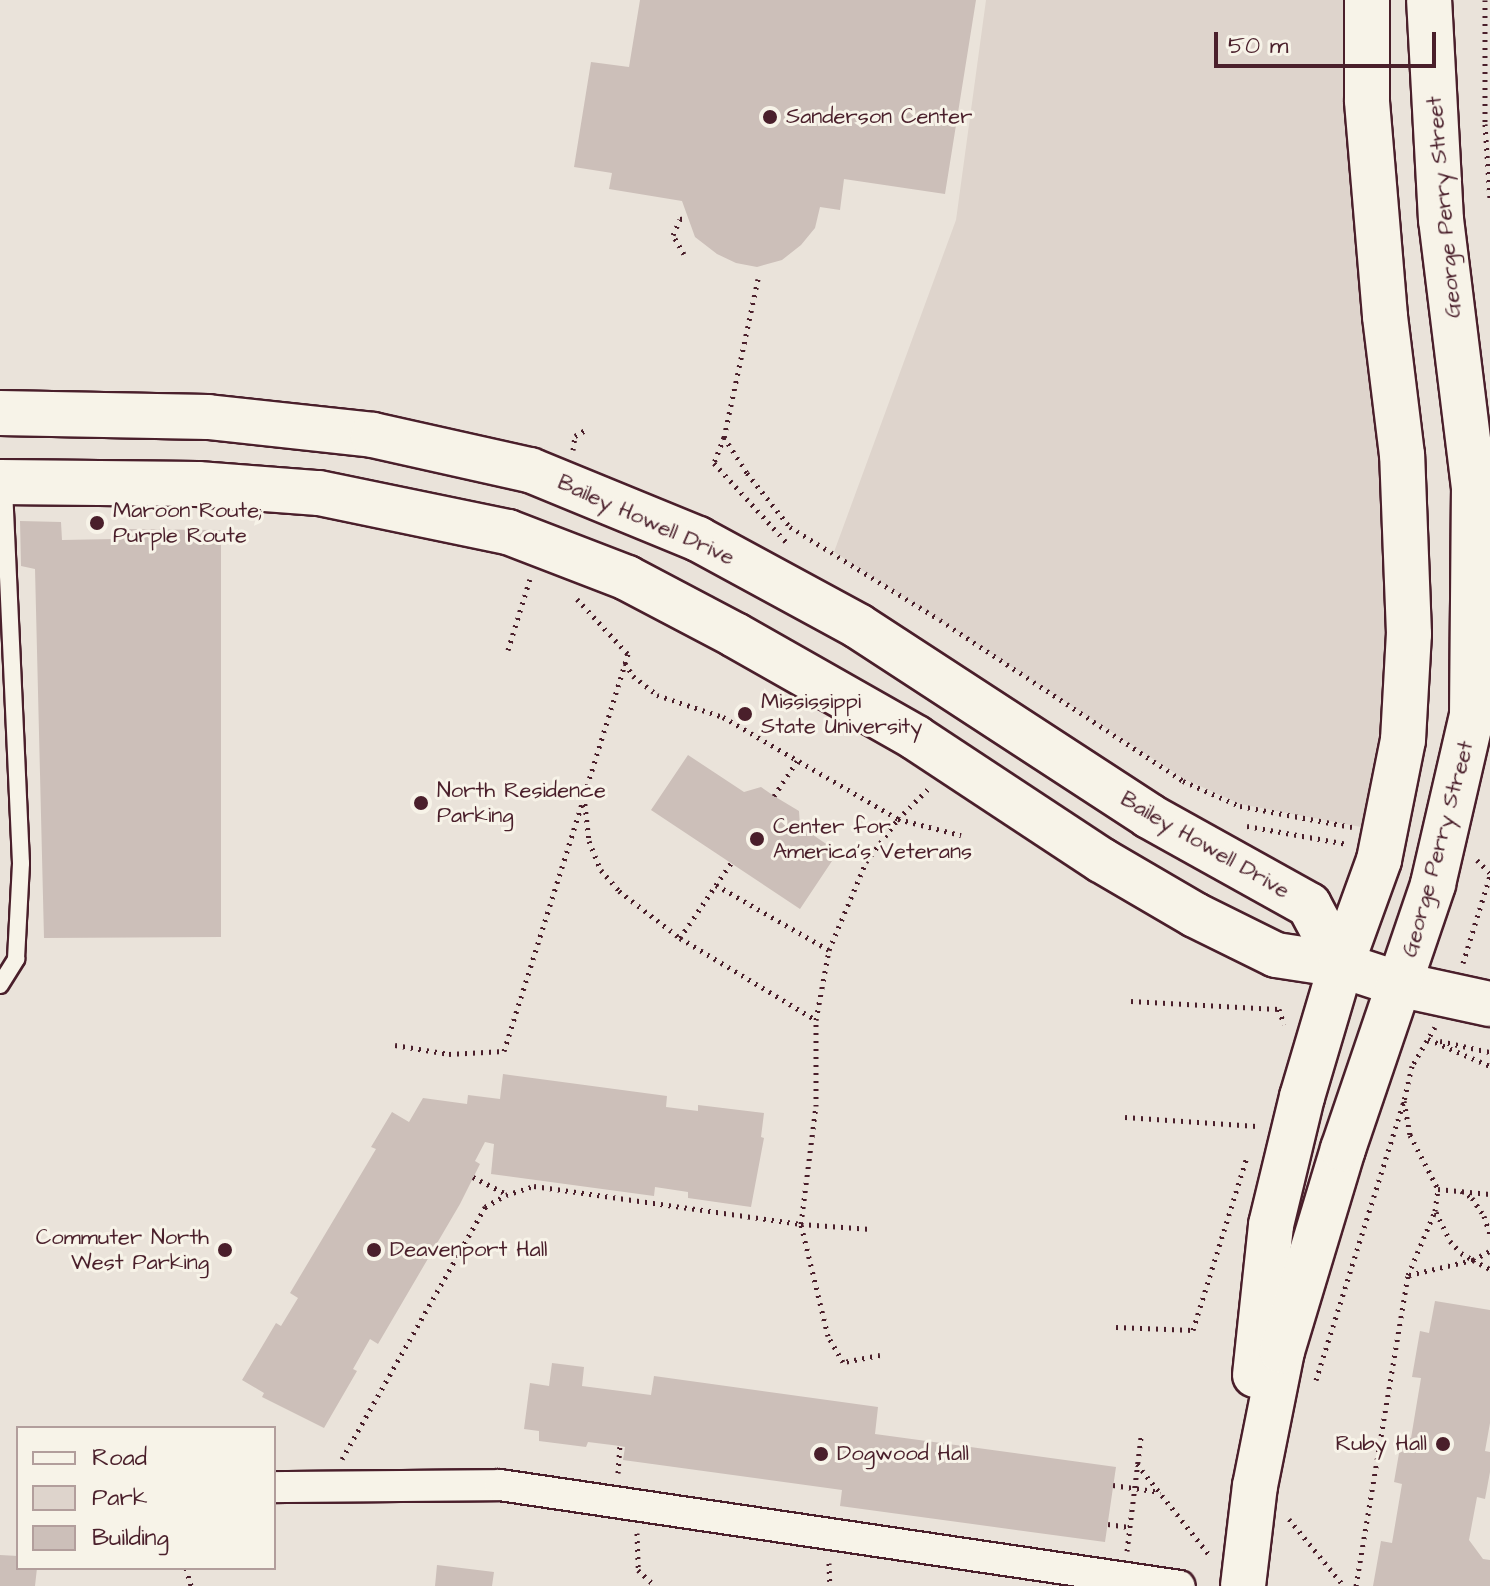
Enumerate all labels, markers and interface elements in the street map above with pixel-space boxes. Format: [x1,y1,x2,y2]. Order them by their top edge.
scale bar [1218,16,1440,66]
text: 50 m [1228,29,1288,63]
street label: George Perry Street [1421,95,1467,319]
place label: Sanderson Center [786,104,972,130]
marker: Sanderson Center [761,108,779,126]
street label: Bailey Howell Drive [554,469,738,571]
place label: Maroon Route; Purple Route [113,497,262,548]
marker: Maroon Route; Purple Route [88,514,106,532]
place label: Mississippi State University [761,688,922,740]
marker: Mississippi State University [736,705,754,723]
street label: George Perry Street [1396,738,1480,960]
place label: North Residence Parking [437,777,606,828]
street label: Bailey Howell Drive [1116,786,1294,904]
marker: North Residence Parking [412,794,430,812]
place label: Center for America's Veterans [773,813,972,864]
marker: Center for America's Veterans [748,830,766,848]
place label: Commuter North West Parking [36,1224,209,1276]
place label: Deavenport Hall [390,1237,548,1263]
marker: Commuter North West Parking [216,1241,234,1259]
marker: Deavenport Hall [365,1241,383,1259]
legend [16,1426,276,1570]
place label: Ruby Hall [1335,1431,1427,1457]
marker: Ruby Hall [1434,1435,1452,1453]
text: Road [92,1441,147,1475]
place label: Dogwood Hall [837,1441,969,1467]
marker: Dogwood Hall [812,1445,830,1463]
text: Park [92,1481,148,1515]
text: Building [92,1521,169,1555]

